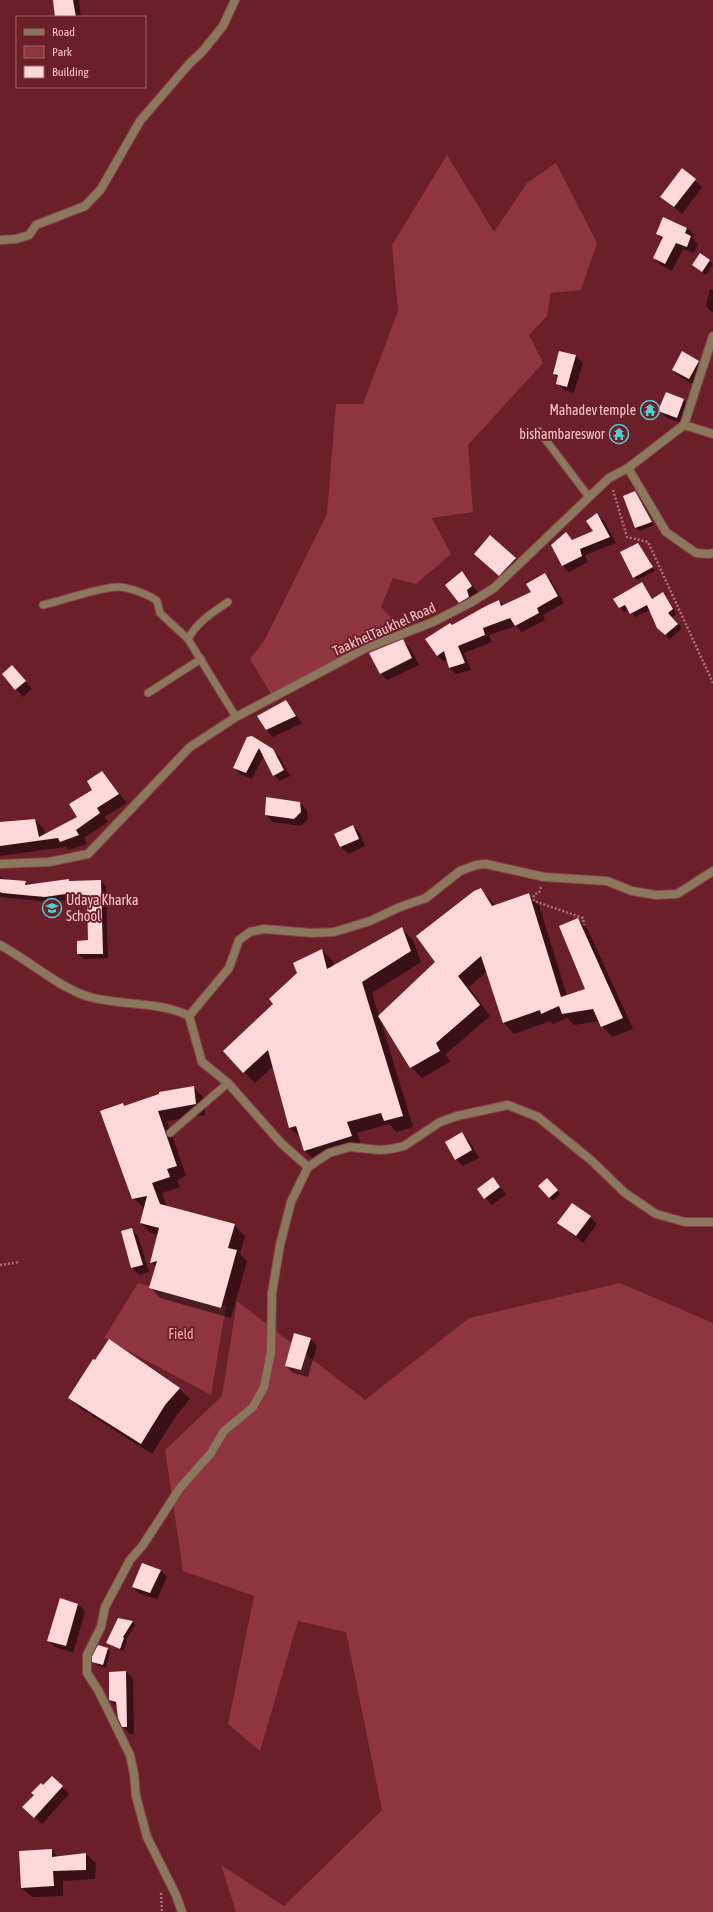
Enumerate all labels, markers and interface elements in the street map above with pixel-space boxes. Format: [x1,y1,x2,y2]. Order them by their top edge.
legend [16,16,146,88]
text: Road [52,25,75,39]
text: Park [52,45,73,59]
text: Building [52,65,90,79]
temple icon: Mahadev temple [639,399,661,421]
place label: Mahadev temple [549,402,636,418]
temple icon: bishambareswor [608,423,630,445]
place label: bishambareswor [519,426,606,442]
street label: TaakhelTaukhel Road [330,599,438,659]
place label: Udaya Kharka School [66,892,138,924]
school or university icon: Udaya Kharka School [41,897,63,919]
park label: Field [168,1326,194,1342]

